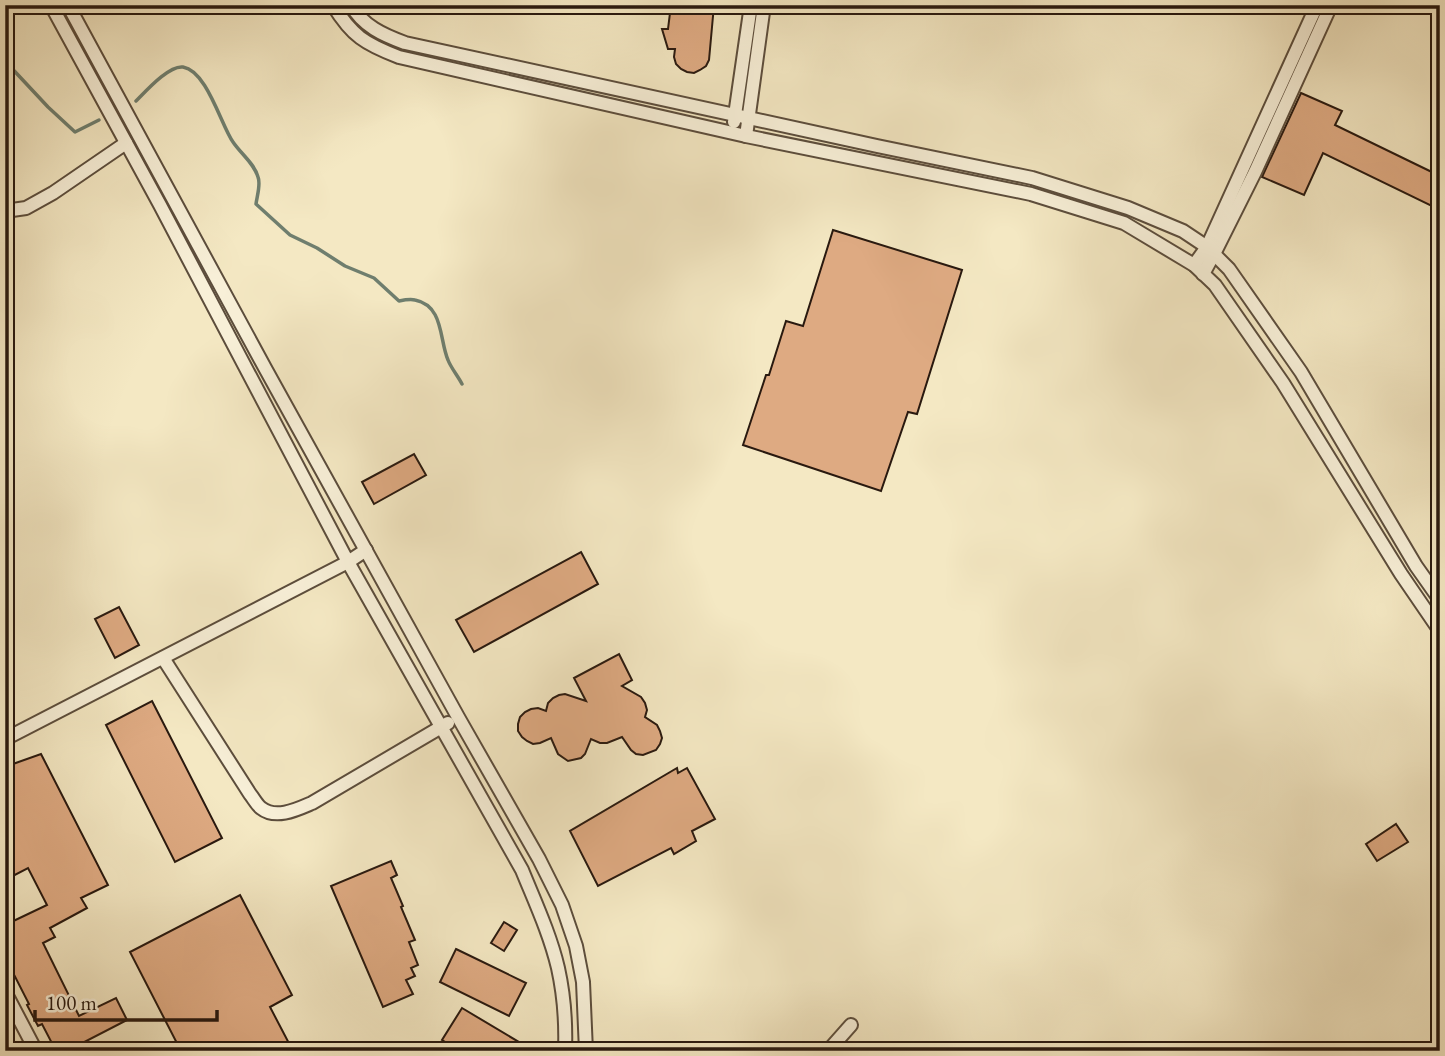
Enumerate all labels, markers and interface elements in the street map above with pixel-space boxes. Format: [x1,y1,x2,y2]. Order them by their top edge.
scale bar [35,979,217,1023]
text: 100 m [46,989,97,1016]

